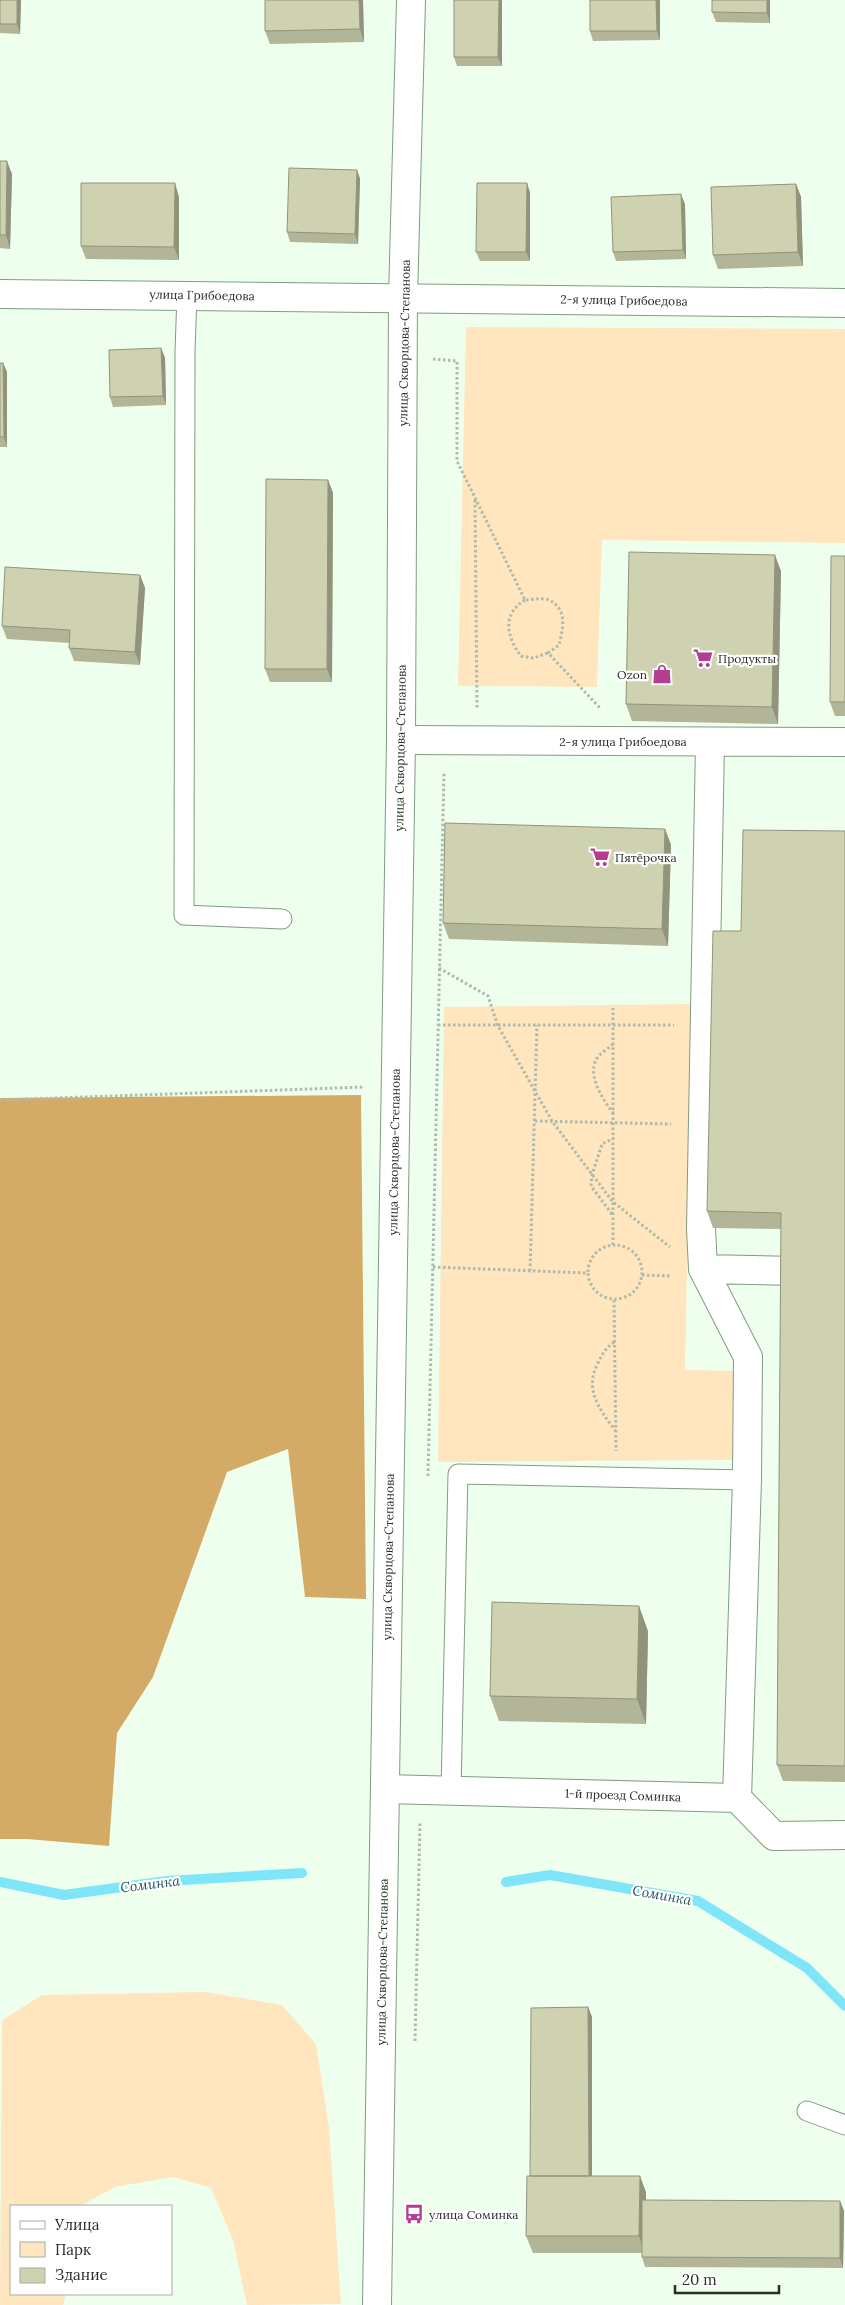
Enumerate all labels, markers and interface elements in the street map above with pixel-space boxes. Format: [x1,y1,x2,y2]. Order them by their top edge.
street label: улица Скворцова-Степанова [395,259,413,427]
street label: улица Грибоедова [149,287,255,303]
street label: 2-я улица Грибоедова [560,291,688,309]
supermarket icon: Продукты [692,647,714,669]
place label: Продукты [718,651,776,666]
shop icon: Ozon [651,663,673,685]
street label: улица Скворцова-Степанова [391,664,409,832]
place label: Ozon [617,667,647,682]
street label: 2-я улица Грибоедова [559,734,687,749]
supermarket icon: Пятёрочка [589,846,611,868]
place label: Пятёрочка [615,850,677,865]
street label: улица Скворцова-Степанова [385,1068,403,1236]
street label: улица Скворцова-Степанова [379,1473,397,1641]
street label: 1-й проезд Соминка [565,1785,681,1805]
water label: Соминка [119,1871,181,1897]
street label: улица Скворцова-Степанова [373,1878,391,2046]
water label: Соминка [631,1881,693,1909]
bus stop icon: улица Соминка [403,2203,425,2225]
legend [10,2205,172,2295]
place label: улица Соминка [429,2207,519,2222]
text: Улица [54,2215,100,2234]
text: Парк [55,2240,91,2259]
scale bar [675,2262,779,2294]
text: Здание [55,2265,108,2284]
text: 20 m [682,2270,717,2289]

